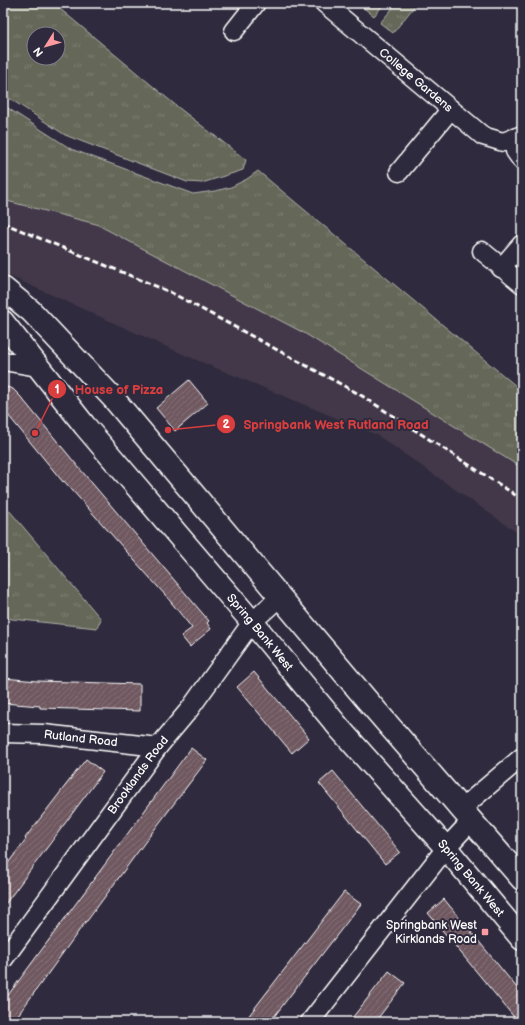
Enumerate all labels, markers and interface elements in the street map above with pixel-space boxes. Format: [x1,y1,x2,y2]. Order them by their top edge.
north arrow [26,26,66,66]
text: N [31,45,46,59]
street label: College Gardens [376,45,456,115]
callout: House of Pizza [47,376,172,401]
text: 1 [54,382,60,397]
text: House of Pizza [75,382,163,398]
callout: Springbank West Rutland Road [216,412,437,437]
text: 2 [222,417,230,432]
text: Springbank West Rutland Road [243,417,429,433]
street label: Spring Bank West [224,591,297,674]
street label: Rutland Road [43,727,119,750]
street label: Brooklands Road [104,733,172,817]
street label: Spring Bank West [435,836,508,920]
place label: Springbank West Kirklands Road [386,918,477,947]
marker: Springbank West Kirklands Road [480,927,490,937]

